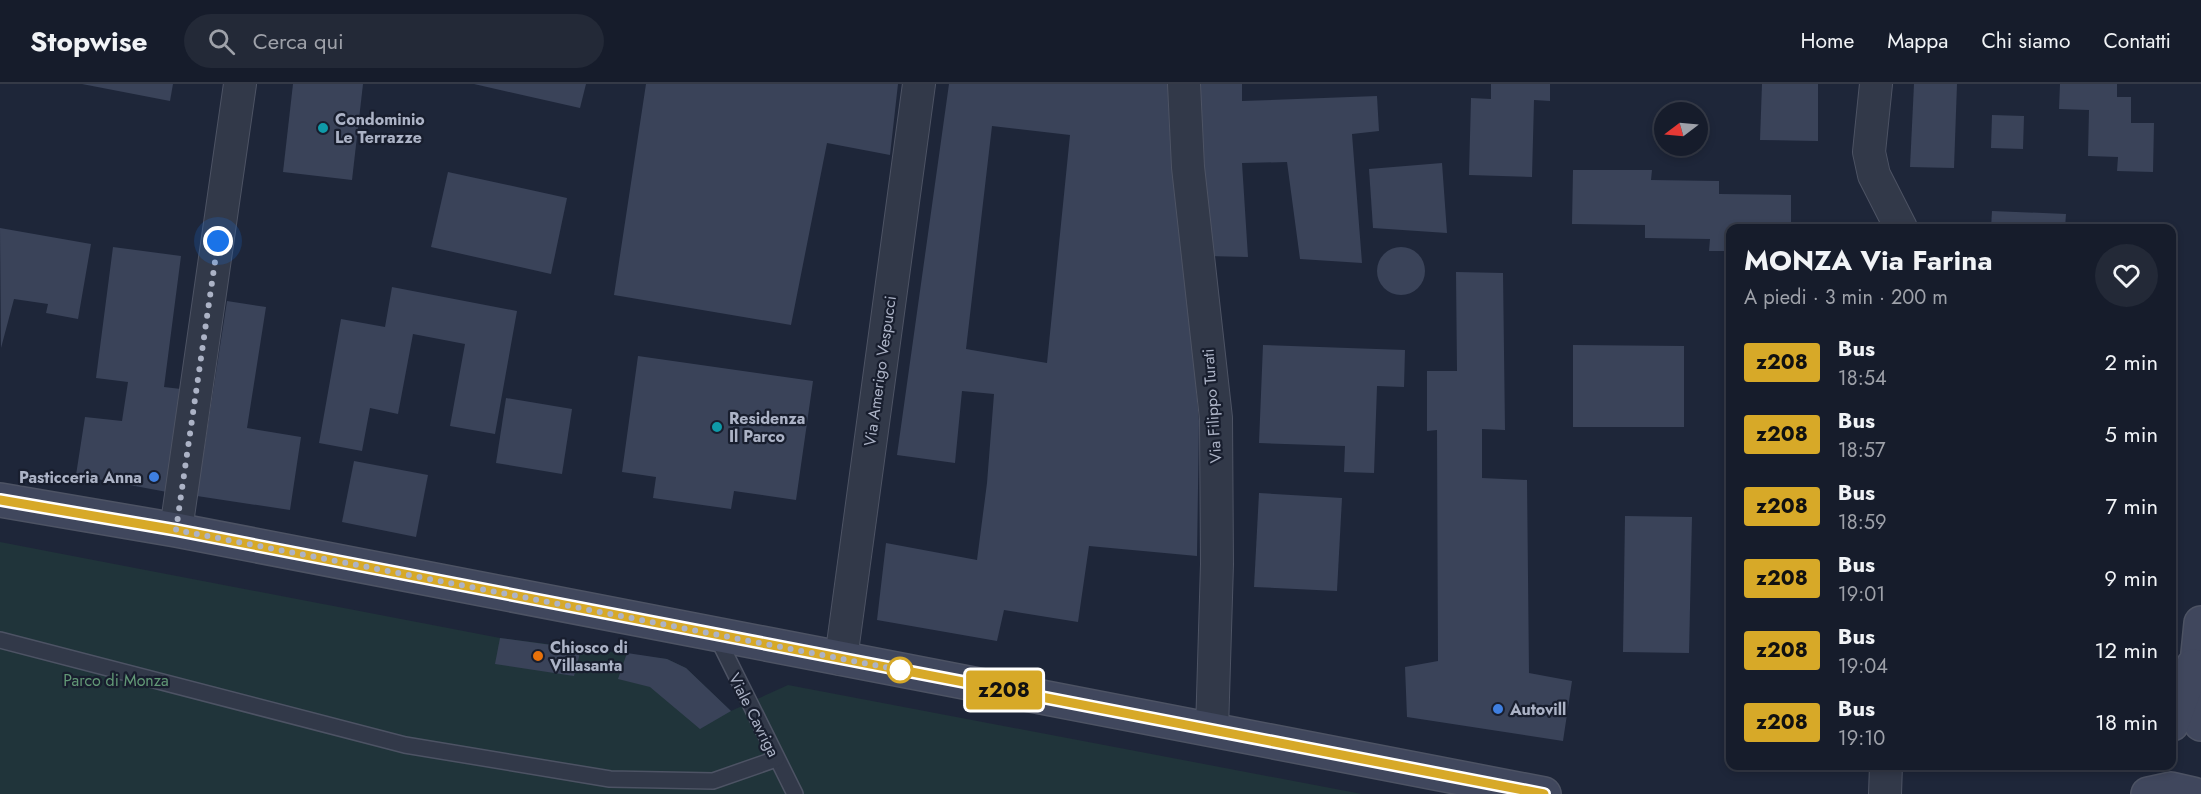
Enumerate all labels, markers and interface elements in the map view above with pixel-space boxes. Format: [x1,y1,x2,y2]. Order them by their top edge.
search box [184,14,604,68]
text: Stopwise [30,21,148,62]
icon: search [205,25,238,58]
text: Cerca qui [253,25,344,57]
text: Home [1801,26,1854,56]
text: Mappa [1887,26,1948,56]
text: Chi siamo [1981,26,2070,56]
text: Contatti [2103,26,2171,56]
north arrow [1654,102,1708,156]
map controls [1654,102,1708,156]
place label: Condominio Le Terrazze [335,108,425,149]
marker: Condominio Le Terrazze [316,121,330,135]
your location [203,226,233,256]
text: MONZA Via Farina [1744,240,1992,281]
button: heart [2095,244,2158,307]
text: A piedi · 3 min · 200 m [1744,283,1948,312]
street label: Via Amerigo Vespucci [858,294,902,448]
text: Bus [1838,332,1875,364]
text: 2 min [2104,346,2158,378]
text: z208 [1756,347,1808,377]
street label: Via Filippo Turati [1197,348,1227,464]
text: 18:54 [1838,364,1887,393]
text: Bus [1838,404,1875,436]
place label: Residenza Il Parco [729,407,805,448]
text: 5 min [2105,418,2158,450]
text: z208 [1756,419,1808,449]
marker: Residenza Il Parco [710,420,724,434]
text: 18:57 [1838,436,1886,465]
place label: Pasticceria Anna [19,466,142,489]
marker: Pasticceria Anna [147,470,161,484]
text: Bus [1838,476,1875,508]
text: 7 min [2105,490,2158,522]
text: z208 [1756,491,1808,521]
text: 18:59 [1838,508,1887,537]
text: Bus [1838,548,1875,580]
text: 9 min [2104,562,2158,594]
text: z208 [1756,563,1808,593]
text: 19:01 [1838,580,1885,609]
text: Bus [1838,620,1875,652]
text: 12 min [2095,634,2158,666]
text: z208 [1756,635,1808,665]
place label: Chiosco di Villasanta [549,636,628,677]
marker: Chiosco di Villasanta [531,649,545,663]
text: 19:04 [1838,652,1888,681]
unlabelled marker [887,657,913,683]
park label: Parco di Monza [63,669,169,692]
street label: Viale Cavriga [723,669,785,761]
line badge: z208 [962,670,1046,710]
text: z208 [978,675,1030,705]
text: Bus [1838,692,1875,724]
place label: Autovill [1509,698,1566,721]
marker: Autovill [1491,702,1505,716]
text: 18 min [2095,706,2158,738]
text: z208 [1756,707,1808,737]
text: 19:10 [1838,724,1885,753]

